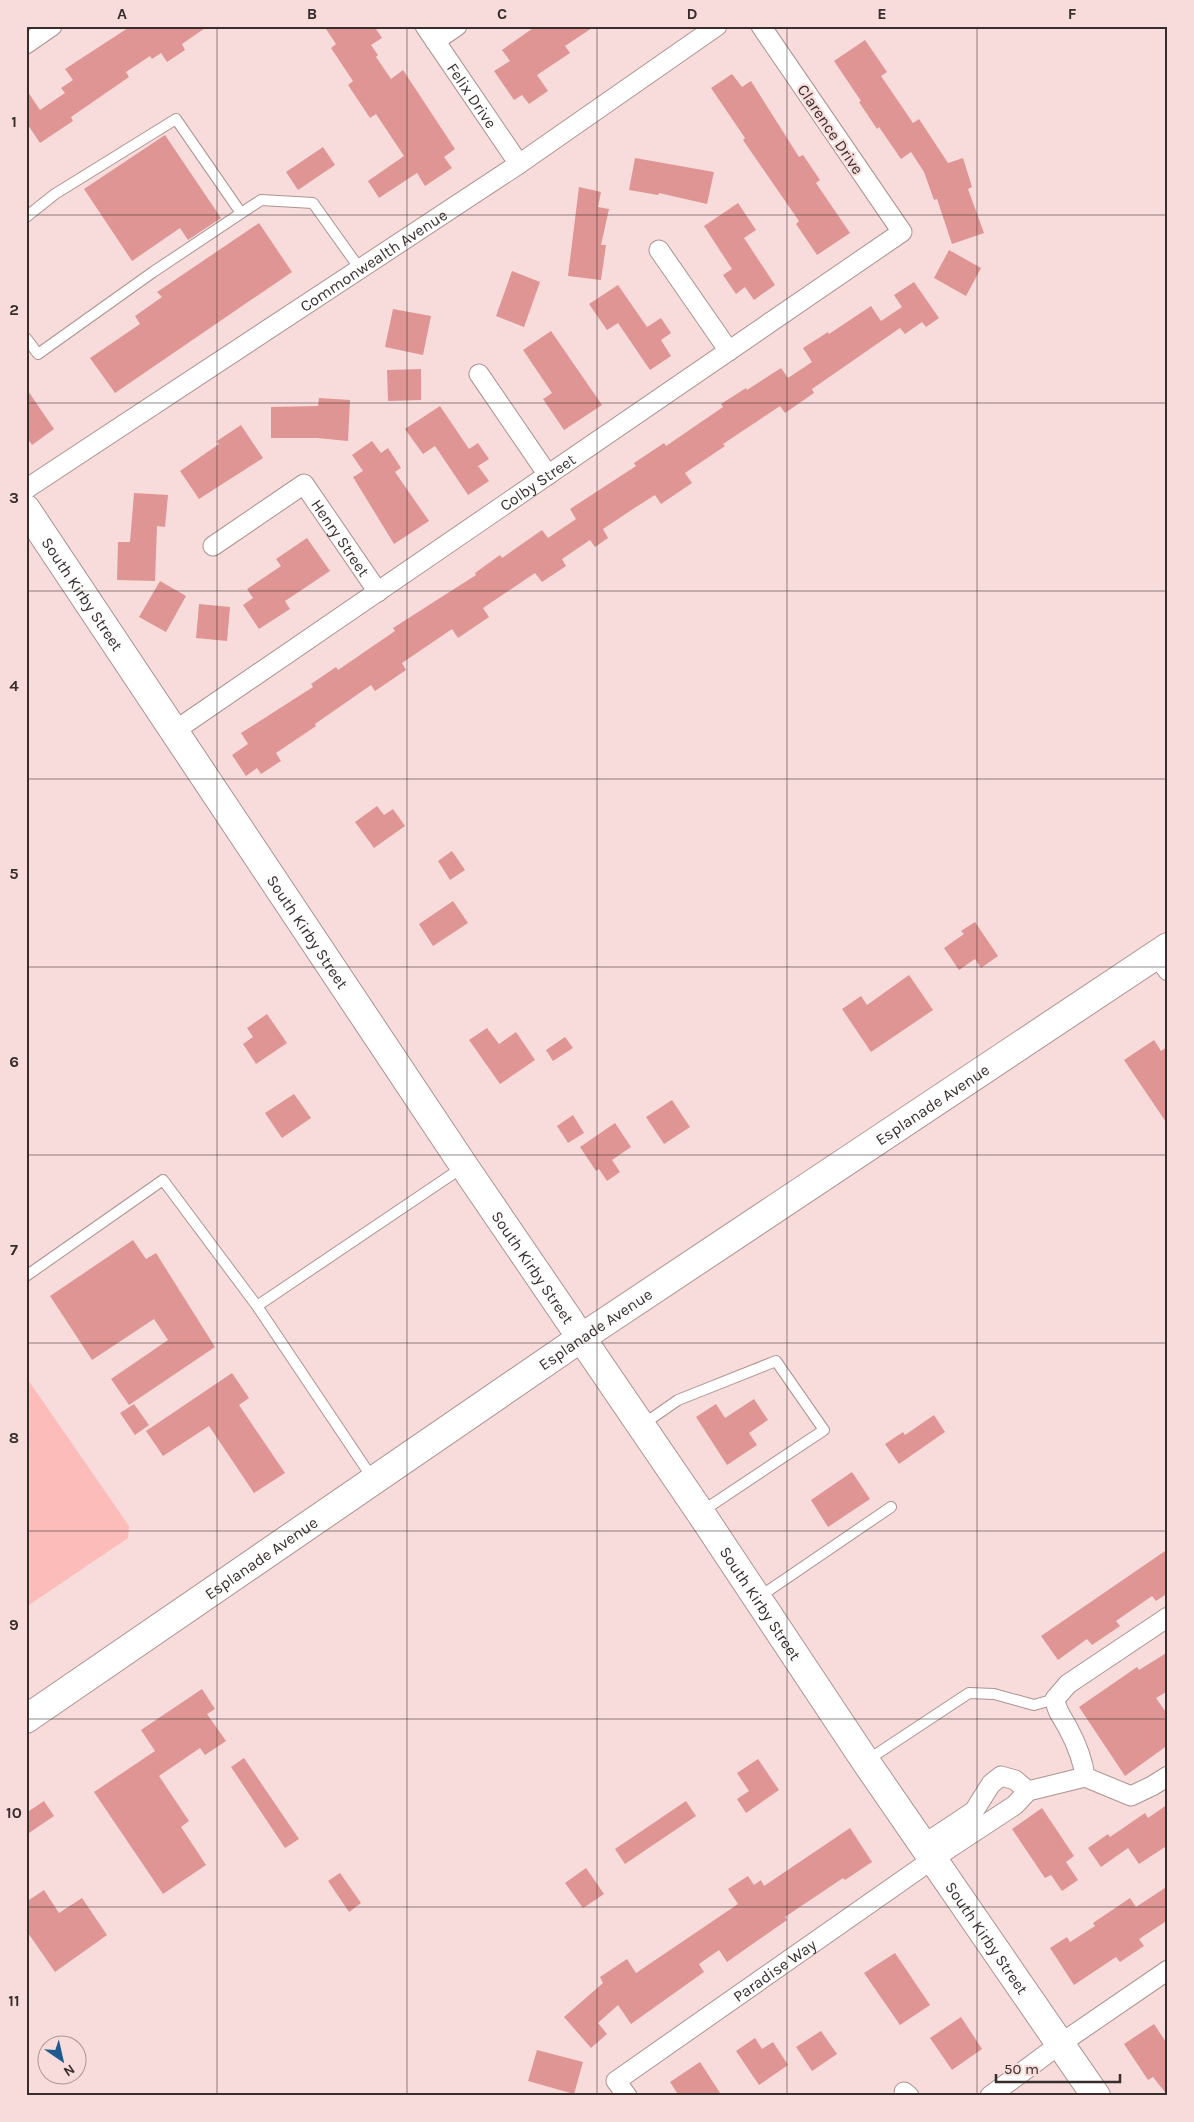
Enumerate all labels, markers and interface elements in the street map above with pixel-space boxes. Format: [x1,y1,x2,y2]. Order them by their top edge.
text: A [117,4,127,23]
text: B [307,4,317,23]
text: C [497,4,507,23]
text: D [687,4,698,23]
text: E [877,4,887,23]
text: F [1068,4,1077,23]
street label: Felix Drive [443,59,501,132]
street label: Clarence Drive [794,81,868,178]
text: 1 [11,112,17,131]
street label: Commonwealth Avenue [296,205,451,316]
text: 2 [9,300,19,319]
street label: Colby Street [496,450,579,515]
text: 3 [9,488,19,507]
street label: Henry Street [307,495,373,580]
street label: South Kirby Street [37,534,127,655]
text: 4 [9,676,19,695]
text: 5 [9,864,19,883]
street label: South Kirby Street [263,872,352,992]
text: 6 [9,1052,19,1071]
street label: Esplanade Avenue [872,1060,993,1149]
street label: South Kirby Street [487,1207,578,1328]
text: 7 [10,1240,18,1259]
street label: Esplanade Avenue [535,1284,656,1374]
text: 8 [9,1428,19,1447]
street label: Esplanade Avenue [201,1513,321,1604]
street label: South Kirby Street [716,1543,805,1664]
text: 9 [9,1615,19,1634]
text: 10 [6,1803,22,1822]
street label: South Kirby Street [941,1878,1032,1998]
street label: Paradise Way [729,1935,820,2006]
text: 11 [8,1991,20,2010]
north arrow [38,2034,88,2084]
scale bar [996,2052,1120,2084]
text: 50 m [1004,2060,1039,2078]
text: N [60,2061,78,2080]

